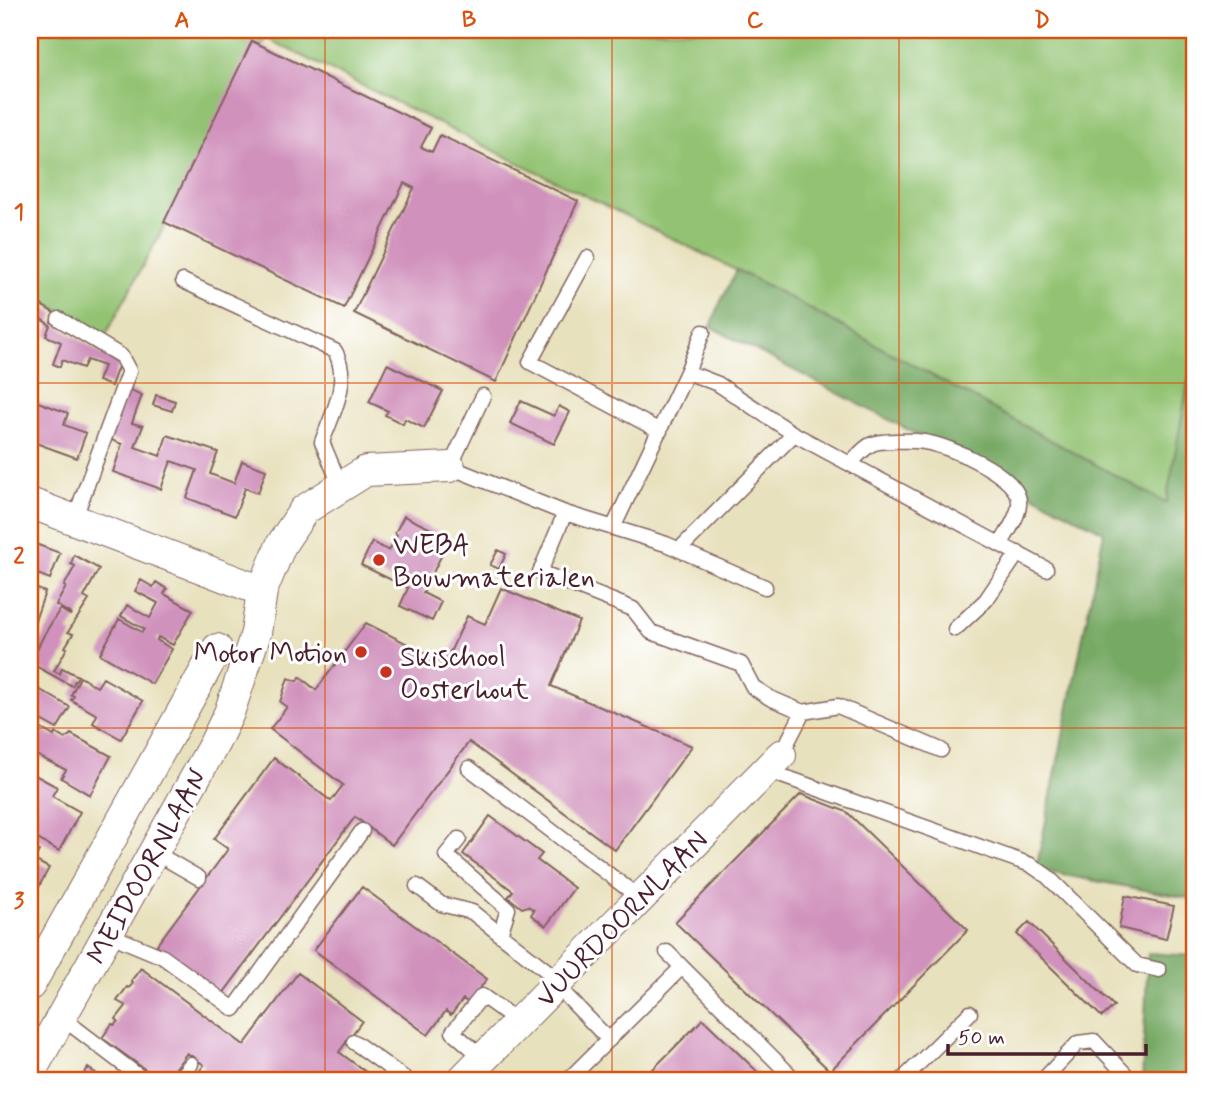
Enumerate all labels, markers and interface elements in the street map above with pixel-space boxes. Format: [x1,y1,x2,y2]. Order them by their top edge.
text: A [174,6,190,36]
text: B [462,6,477,36]
text: C [747,6,764,36]
text: D [1034,6,1050,36]
text: 1 [14,198,24,228]
place label: WEBA Bouwmaterialen [393,528,595,597]
text: 2 [13,542,25,572]
marker: WEBA Bouwmaterialen [371,552,387,568]
place label: Motor Motion [194,636,347,673]
place label: Skischool Oosterhout [400,640,529,709]
marker: Motor Motion [353,644,369,660]
marker: Skischool Oosterhout [378,664,394,680]
street label: MEIDOORNLAAN [79,763,217,971]
street label: VUURDOORNLAAN [528,823,717,1016]
text: 3 [14,887,25,917]
scale bar [948,1013,1145,1057]
text: 50 m [958,1024,1005,1052]

